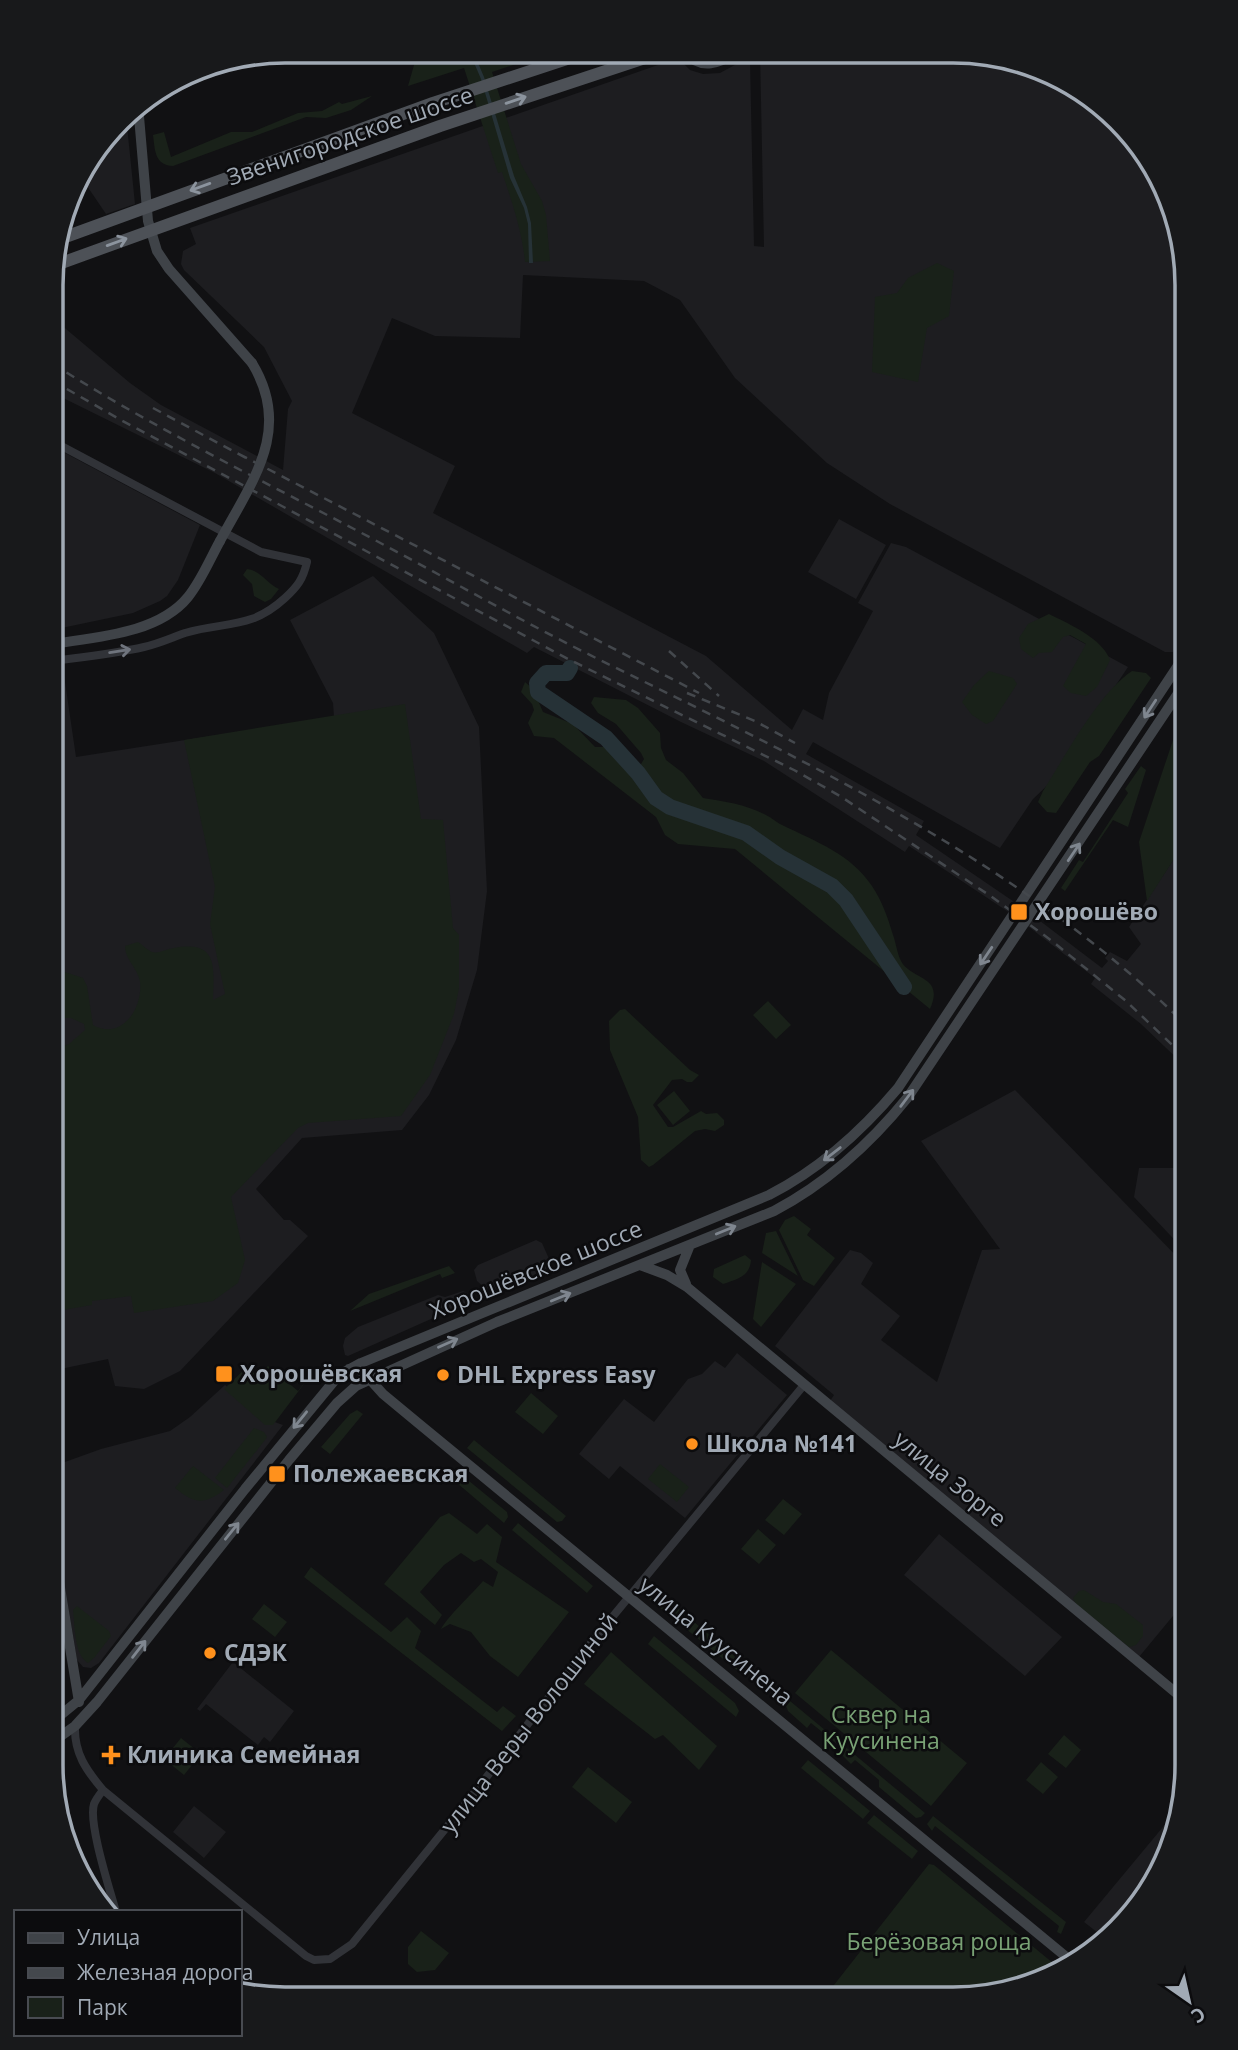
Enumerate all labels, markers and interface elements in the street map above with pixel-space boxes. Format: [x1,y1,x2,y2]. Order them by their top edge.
street label: Звенигородское шоссе [222,78,477,192]
one-way arrow [504,93,526,105]
one-way arrow [189,182,211,195]
one-way arrow [105,235,127,247]
one-way arrow [108,644,131,657]
one-way arrow [1143,699,1157,718]
one-way arrow [1066,843,1081,862]
place label: Хорошёво [1035,895,1158,927]
marker: Хорошёво [1009,902,1029,922]
one-way arrow [979,946,993,966]
one-way arrow [899,1089,914,1107]
one-way arrow [823,1147,841,1162]
street label: Хорошёвское шоссе [425,1212,647,1326]
one-way arrow [715,1223,736,1236]
one-way arrow [549,1289,571,1302]
one-way arrow [437,1335,459,1348]
place label: Хорошёвская [240,1357,402,1389]
place label: DHL Express Easy [457,1358,656,1390]
marker: Хорошёвская [214,1364,234,1384]
marker: DHL Express Easy [435,1367,451,1383]
one-way arrow [293,1410,308,1428]
street label: улица Зорге [887,1423,1014,1534]
place label: Школа №141 [706,1427,857,1459]
marker: Школа №141 [684,1436,700,1452]
place label: Полежаевская [293,1457,468,1489]
marker: Полежаевская [267,1464,287,1484]
one-way arrow [224,1522,240,1540]
street label: улица Куусинена [633,1568,801,1712]
street label: улица Веры Волошиной [432,1605,624,1839]
place label: СДЭК [224,1636,287,1668]
one-way arrow [132,1640,147,1658]
marker: СДЭК [202,1645,218,1661]
park label: Сквер на Куусинена [822,1698,940,1756]
place label: Клиника Семейная [127,1738,360,1770]
marker: Клиника Семейная [101,1745,121,1765]
legend [14,1910,242,2036]
text: Улица [77,1923,140,1951]
park label: Берёзовая роща [847,1925,1031,1957]
text: Железная дорога [77,1958,253,1986]
north arrow [1154,1966,1224,2036]
text: Парк [77,1993,128,2021]
text: С [1186,2001,1211,2029]

